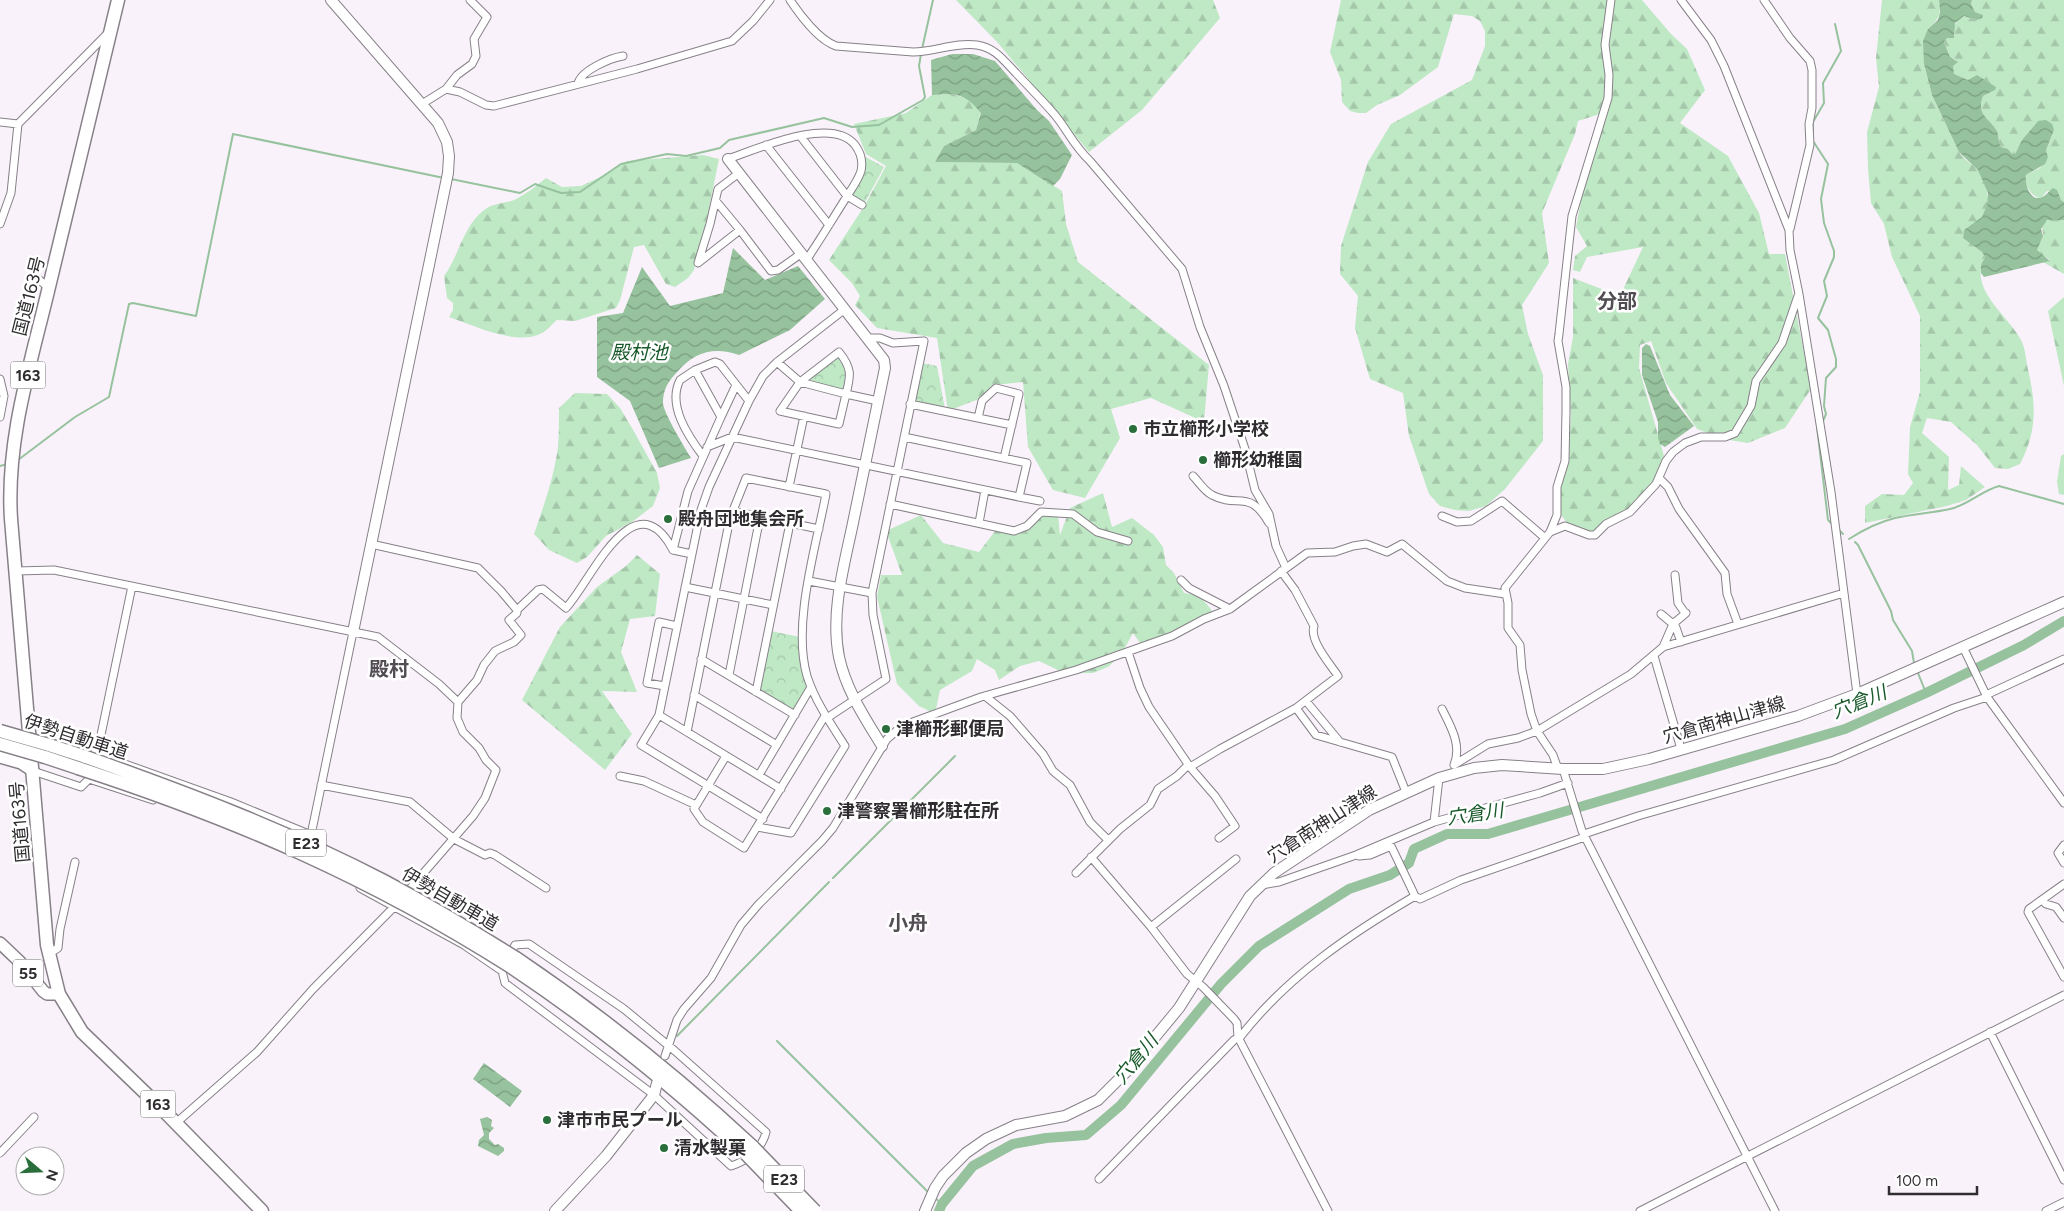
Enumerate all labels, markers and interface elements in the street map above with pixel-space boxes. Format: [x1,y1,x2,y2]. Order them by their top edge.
street label: 国道163号 [8,254,50,338]
district label: 分部 [1597,289,1637,313]
water label: 殿村池 [610,341,669,364]
road number: 163 [10,362,46,388]
place label: 市立櫛形小学校 [1143,418,1269,440]
marker: 市立櫛形小学校 [1127,423,1139,435]
place label: 櫛形幼稚園 [1213,449,1303,471]
marker: 櫛形幼稚園 [1197,454,1209,466]
place label: 殿舟団地集会所 [678,508,804,530]
marker: 殿舟団地集会所 [662,513,674,525]
district label: 殿村 [369,657,409,681]
water label: 穴倉川 [1828,680,1892,723]
street label: 穴倉南神山津線 [1660,692,1788,748]
street label: 伊勢自動車道 [21,710,131,764]
place label: 津櫛形郵便局 [896,718,1004,740]
marker: 津櫛形郵便局 [880,723,892,735]
street label: 国道163号 [5,780,35,864]
street label: 穴倉南神山津線 [1263,780,1381,868]
water label: 穴倉川 [1445,798,1507,829]
place label: 津警察署櫛形駐在所 [837,800,999,822]
marker: 津警察署櫛形駐在所 [821,805,833,817]
road number: E23 [286,830,326,856]
street label: 伊勢自動車道 [398,862,502,936]
district label: 小舟 [888,911,928,935]
road number: 55 [13,960,43,986]
water label: 穴倉川 [1109,1028,1164,1088]
road number: 163 [140,1090,176,1118]
place label: 津市市民プール [557,1109,683,1131]
marker: 津市市民プール [541,1114,553,1126]
place label: 清水製菓 [674,1137,746,1159]
marker: 清水製菓 [658,1142,670,1154]
north arrow [15,1146,65,1196]
scale bar [1889,1164,1976,1196]
road number: E23 [764,1166,804,1192]
text: N [42,1167,62,1183]
text: 100 m [1896,1172,1938,1190]

